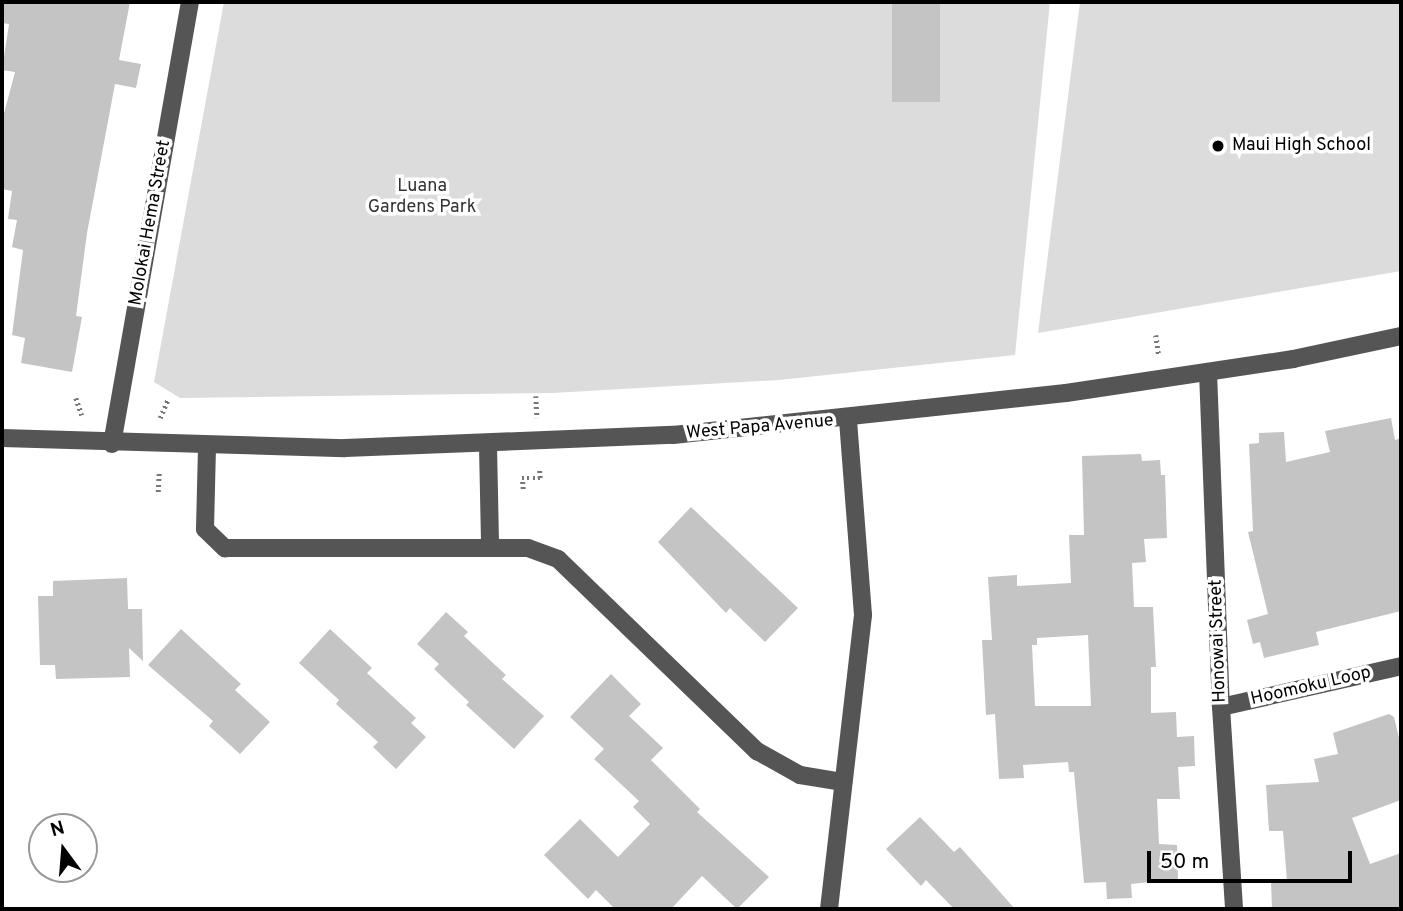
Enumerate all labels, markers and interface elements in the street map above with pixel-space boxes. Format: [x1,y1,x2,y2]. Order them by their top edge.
place label: Maui High School [1232,135,1371,157]
marker: Maui High School [1210,138,1226,154]
street label: Molokai Hema Street [126,139,176,307]
park label: Luana Gardens Park [368,177,476,220]
street label: West Papa Avenue [685,411,835,445]
street label: Honowai Street [1206,579,1232,703]
street label: Hoomoku Loop [1249,663,1373,711]
north arrow [28,813,98,883]
text: N [48,816,68,843]
scale bar [1151,838,1356,882]
text: 50 m [1160,849,1209,876]

